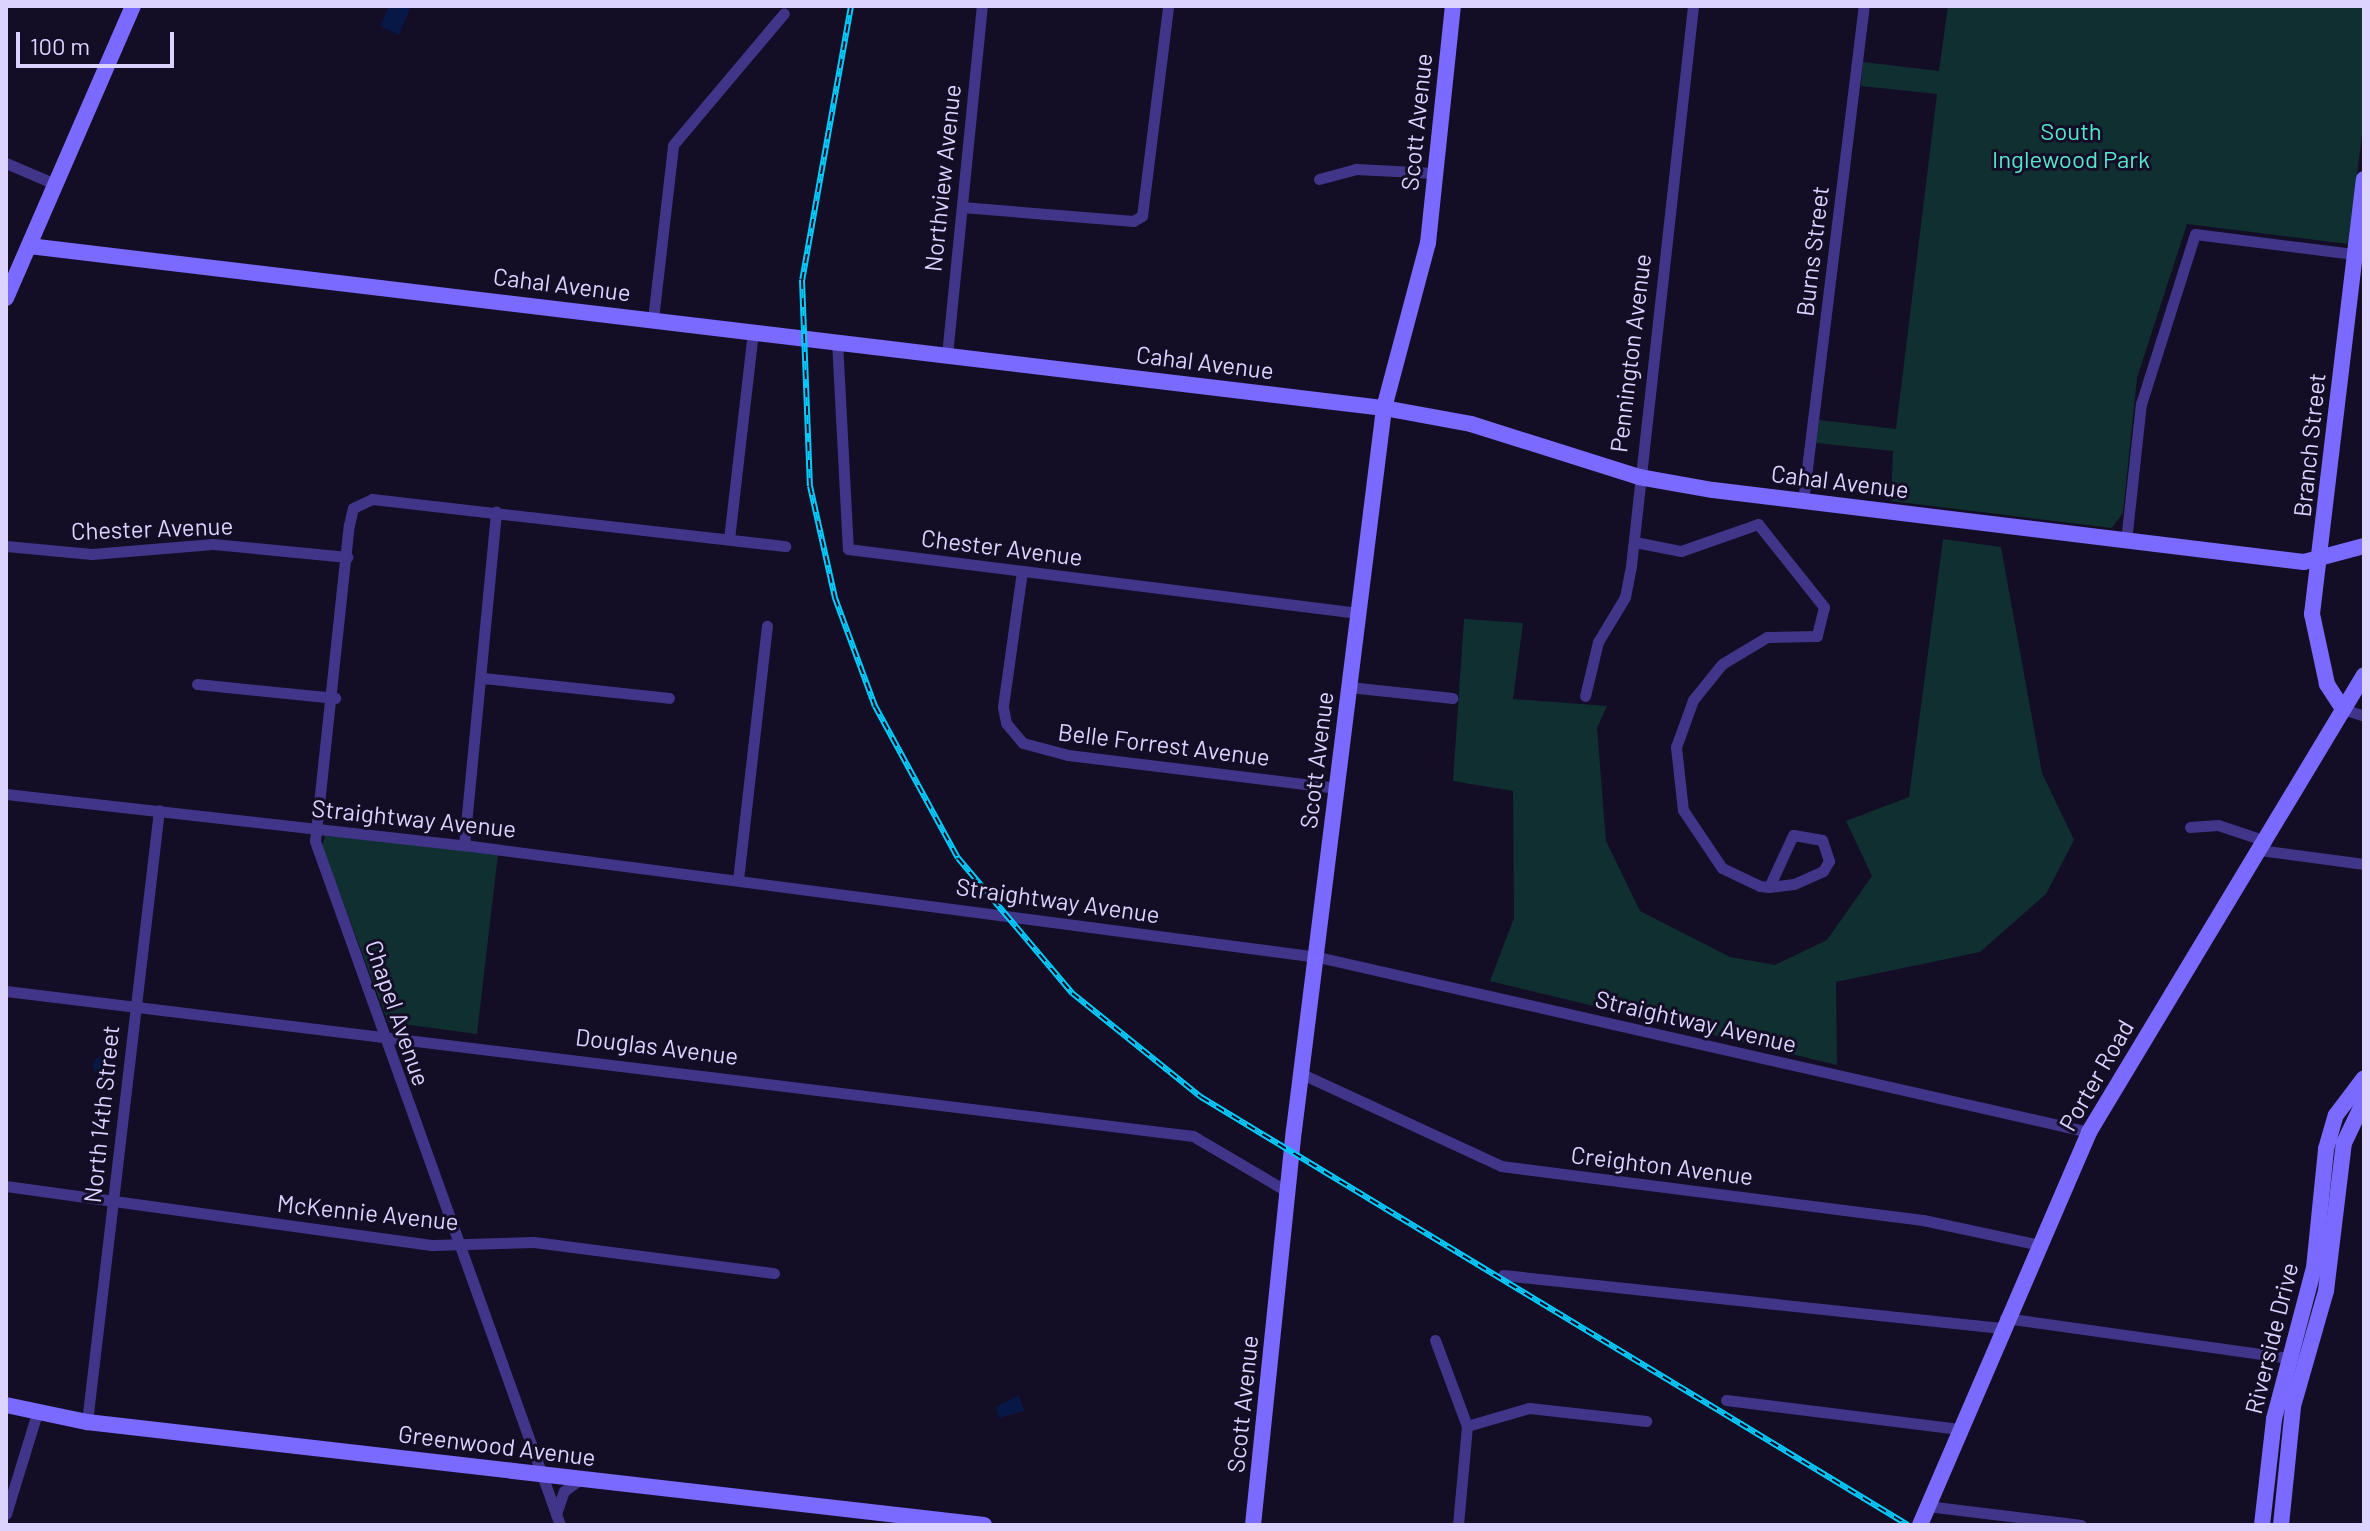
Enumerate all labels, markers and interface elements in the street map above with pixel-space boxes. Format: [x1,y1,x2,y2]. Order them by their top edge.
scale bar [20,16,178,66]
text: 100 m [30,31,90,60]
street label: Scott Avenue [1394,52,1438,192]
street label: Northview Avenue [918,83,966,273]
park label: South Inglewood Park [1992,117,2150,173]
street label: Burns Street [1790,184,1834,318]
street label: Pennington Avenue [1604,252,1656,454]
street label: Cahal Avenue [492,261,632,307]
street label: Cahal Avenue [1135,339,1275,385]
street label: Branch Street [2287,372,2331,518]
street label: Cahal Avenue [1770,458,1910,504]
street label: Chester Avenue [70,511,234,545]
street label: Chester Avenue [920,523,1084,571]
street label: Scott Avenue [1293,690,1339,830]
street label: Belle Forrest Avenue [1056,717,1272,771]
street label: Straightway Avenue [310,793,518,843]
street label: Straightway Avenue [954,871,1162,929]
street label: Chapel Avenue [360,936,436,1090]
street label: Straightway Avenue [1593,984,1799,1058]
street label: Porter Road [2053,1014,2139,1136]
street label: Douglas Avenue [574,1022,740,1070]
street label: North 14th Street [77,1024,125,1204]
street label: Creighton Avenue [1569,1140,1755,1190]
street label: McKennie Avenue [276,1188,460,1236]
street label: Riverside Drive [2238,1259,2304,1417]
street label: Scott Avenue [1220,1334,1264,1474]
street label: Greenwood Avenue [397,1419,597,1471]

